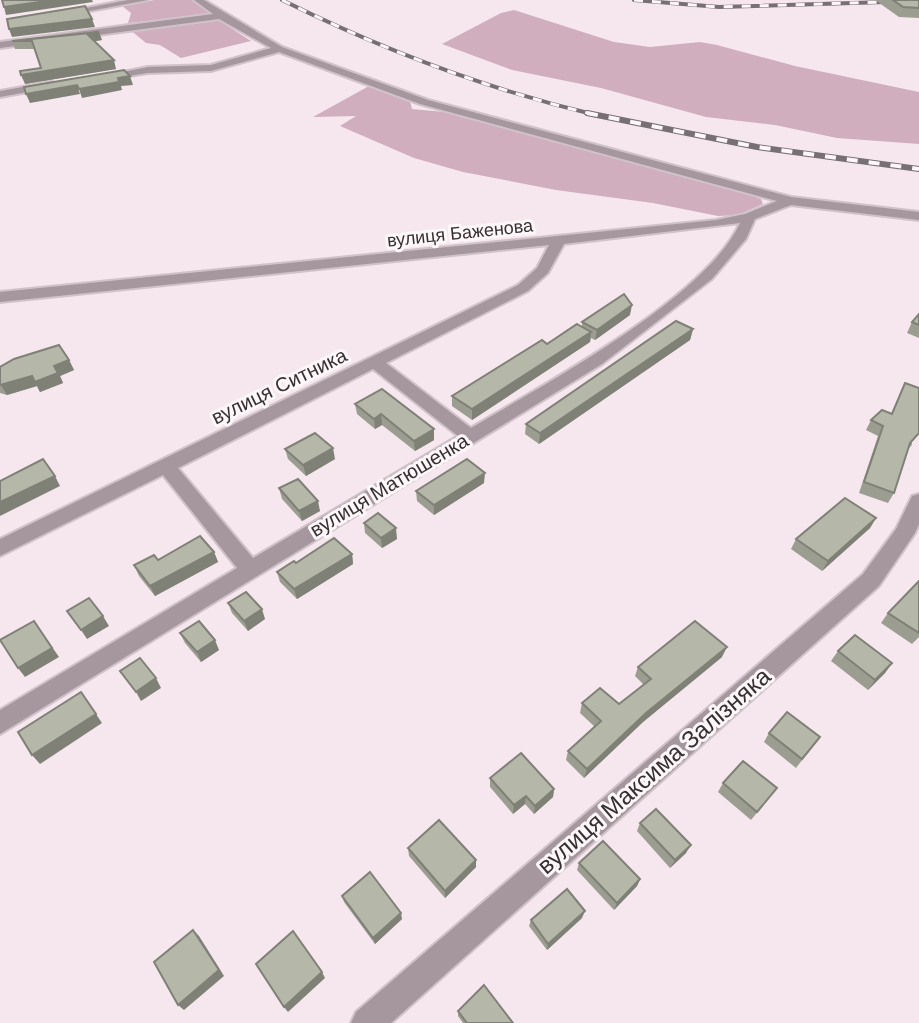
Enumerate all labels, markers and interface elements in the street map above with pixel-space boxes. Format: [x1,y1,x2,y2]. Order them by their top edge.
street label: вулиця Баженова [386,215,535,251]
street label: вулиця Ситника [208,343,351,428]
street label: вулиця Матюшенка [306,429,473,541]
street label: вулиця Максима Залізняка [532,662,776,879]

